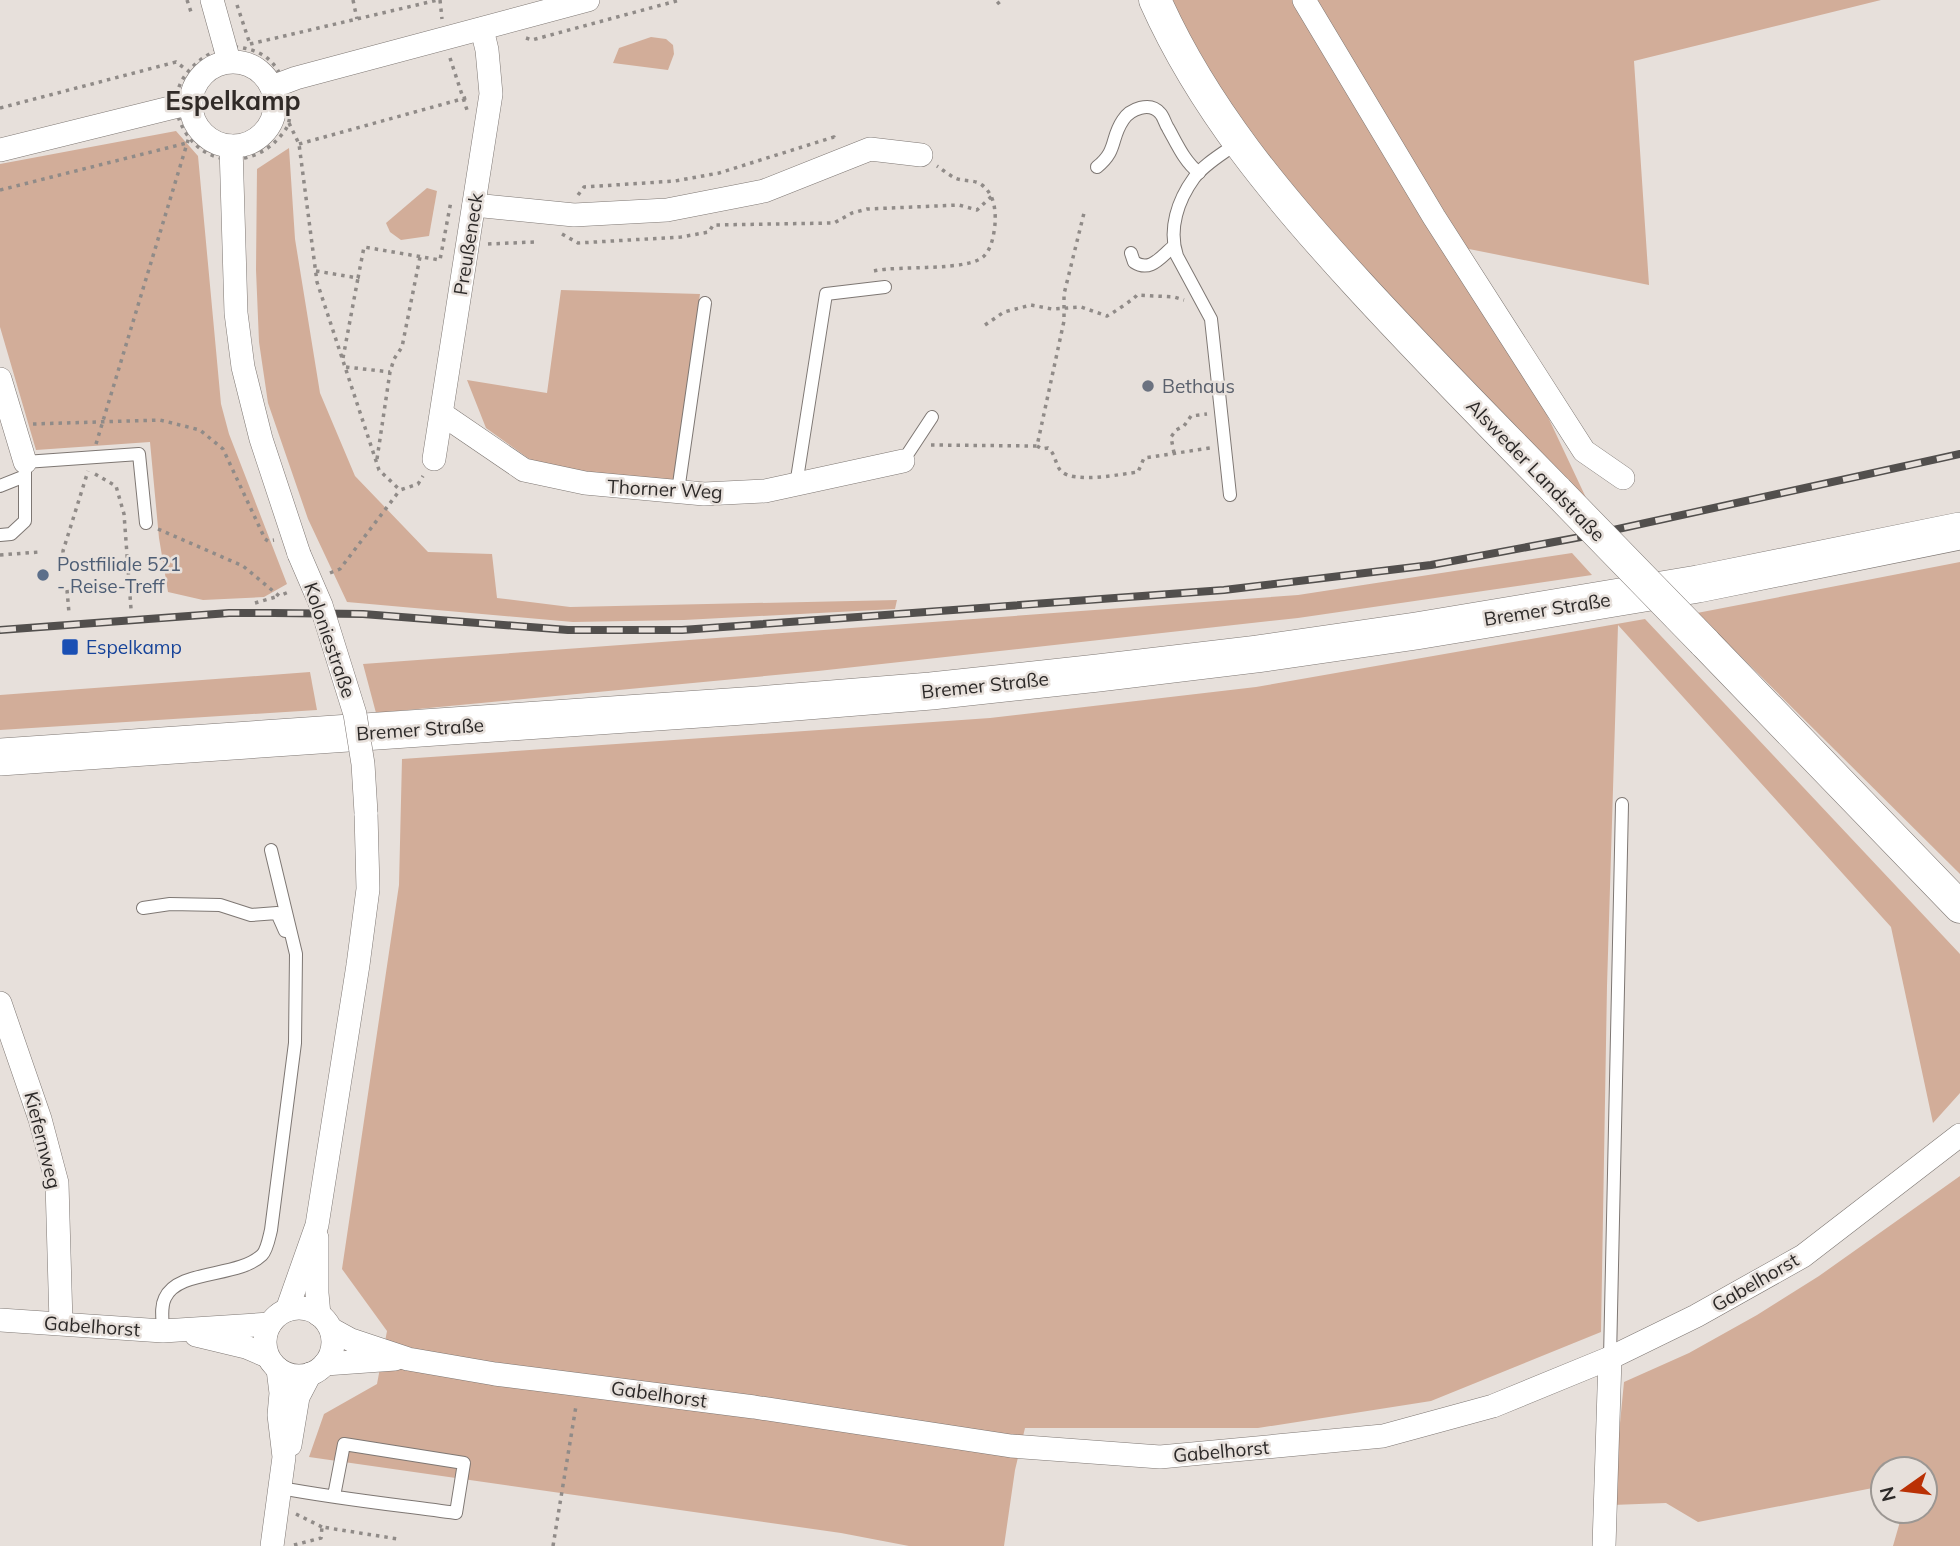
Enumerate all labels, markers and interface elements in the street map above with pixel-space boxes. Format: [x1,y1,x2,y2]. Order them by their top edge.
district label: Espelkamp [165,84,301,117]
street label: Preußeneck [448,191,488,297]
place label: Bethaus [1162,374,1235,398]
marker: Bethaus [1140,378,1156,394]
street label: Alsweder Landstraße [1462,394,1610,546]
street label: Thorner Weg [607,474,723,504]
place label: Postfiliale 521 - Reise-Treff [57,552,181,598]
marker: Postfiliale 521 - Reise-Treff [35,567,51,583]
street label: Koloniestraße [299,579,361,701]
street label: Bremer Straße [1482,587,1612,631]
place label: Espelkamp [86,635,182,659]
marker: Espelkamp [60,637,80,657]
street label: Bremer Straße [920,666,1050,704]
street label: Bremer Straße [355,713,485,745]
street label: Kiefernweg [19,1089,67,1191]
street label: Gabelhorst [1707,1247,1803,1316]
street label: Gabelhorst [43,1311,141,1341]
street label: Gabelhorst [610,1375,709,1413]
street label: Gabelhorst [1172,1435,1270,1467]
north arrow [1869,1455,1939,1525]
text: N [1874,1484,1901,1504]

